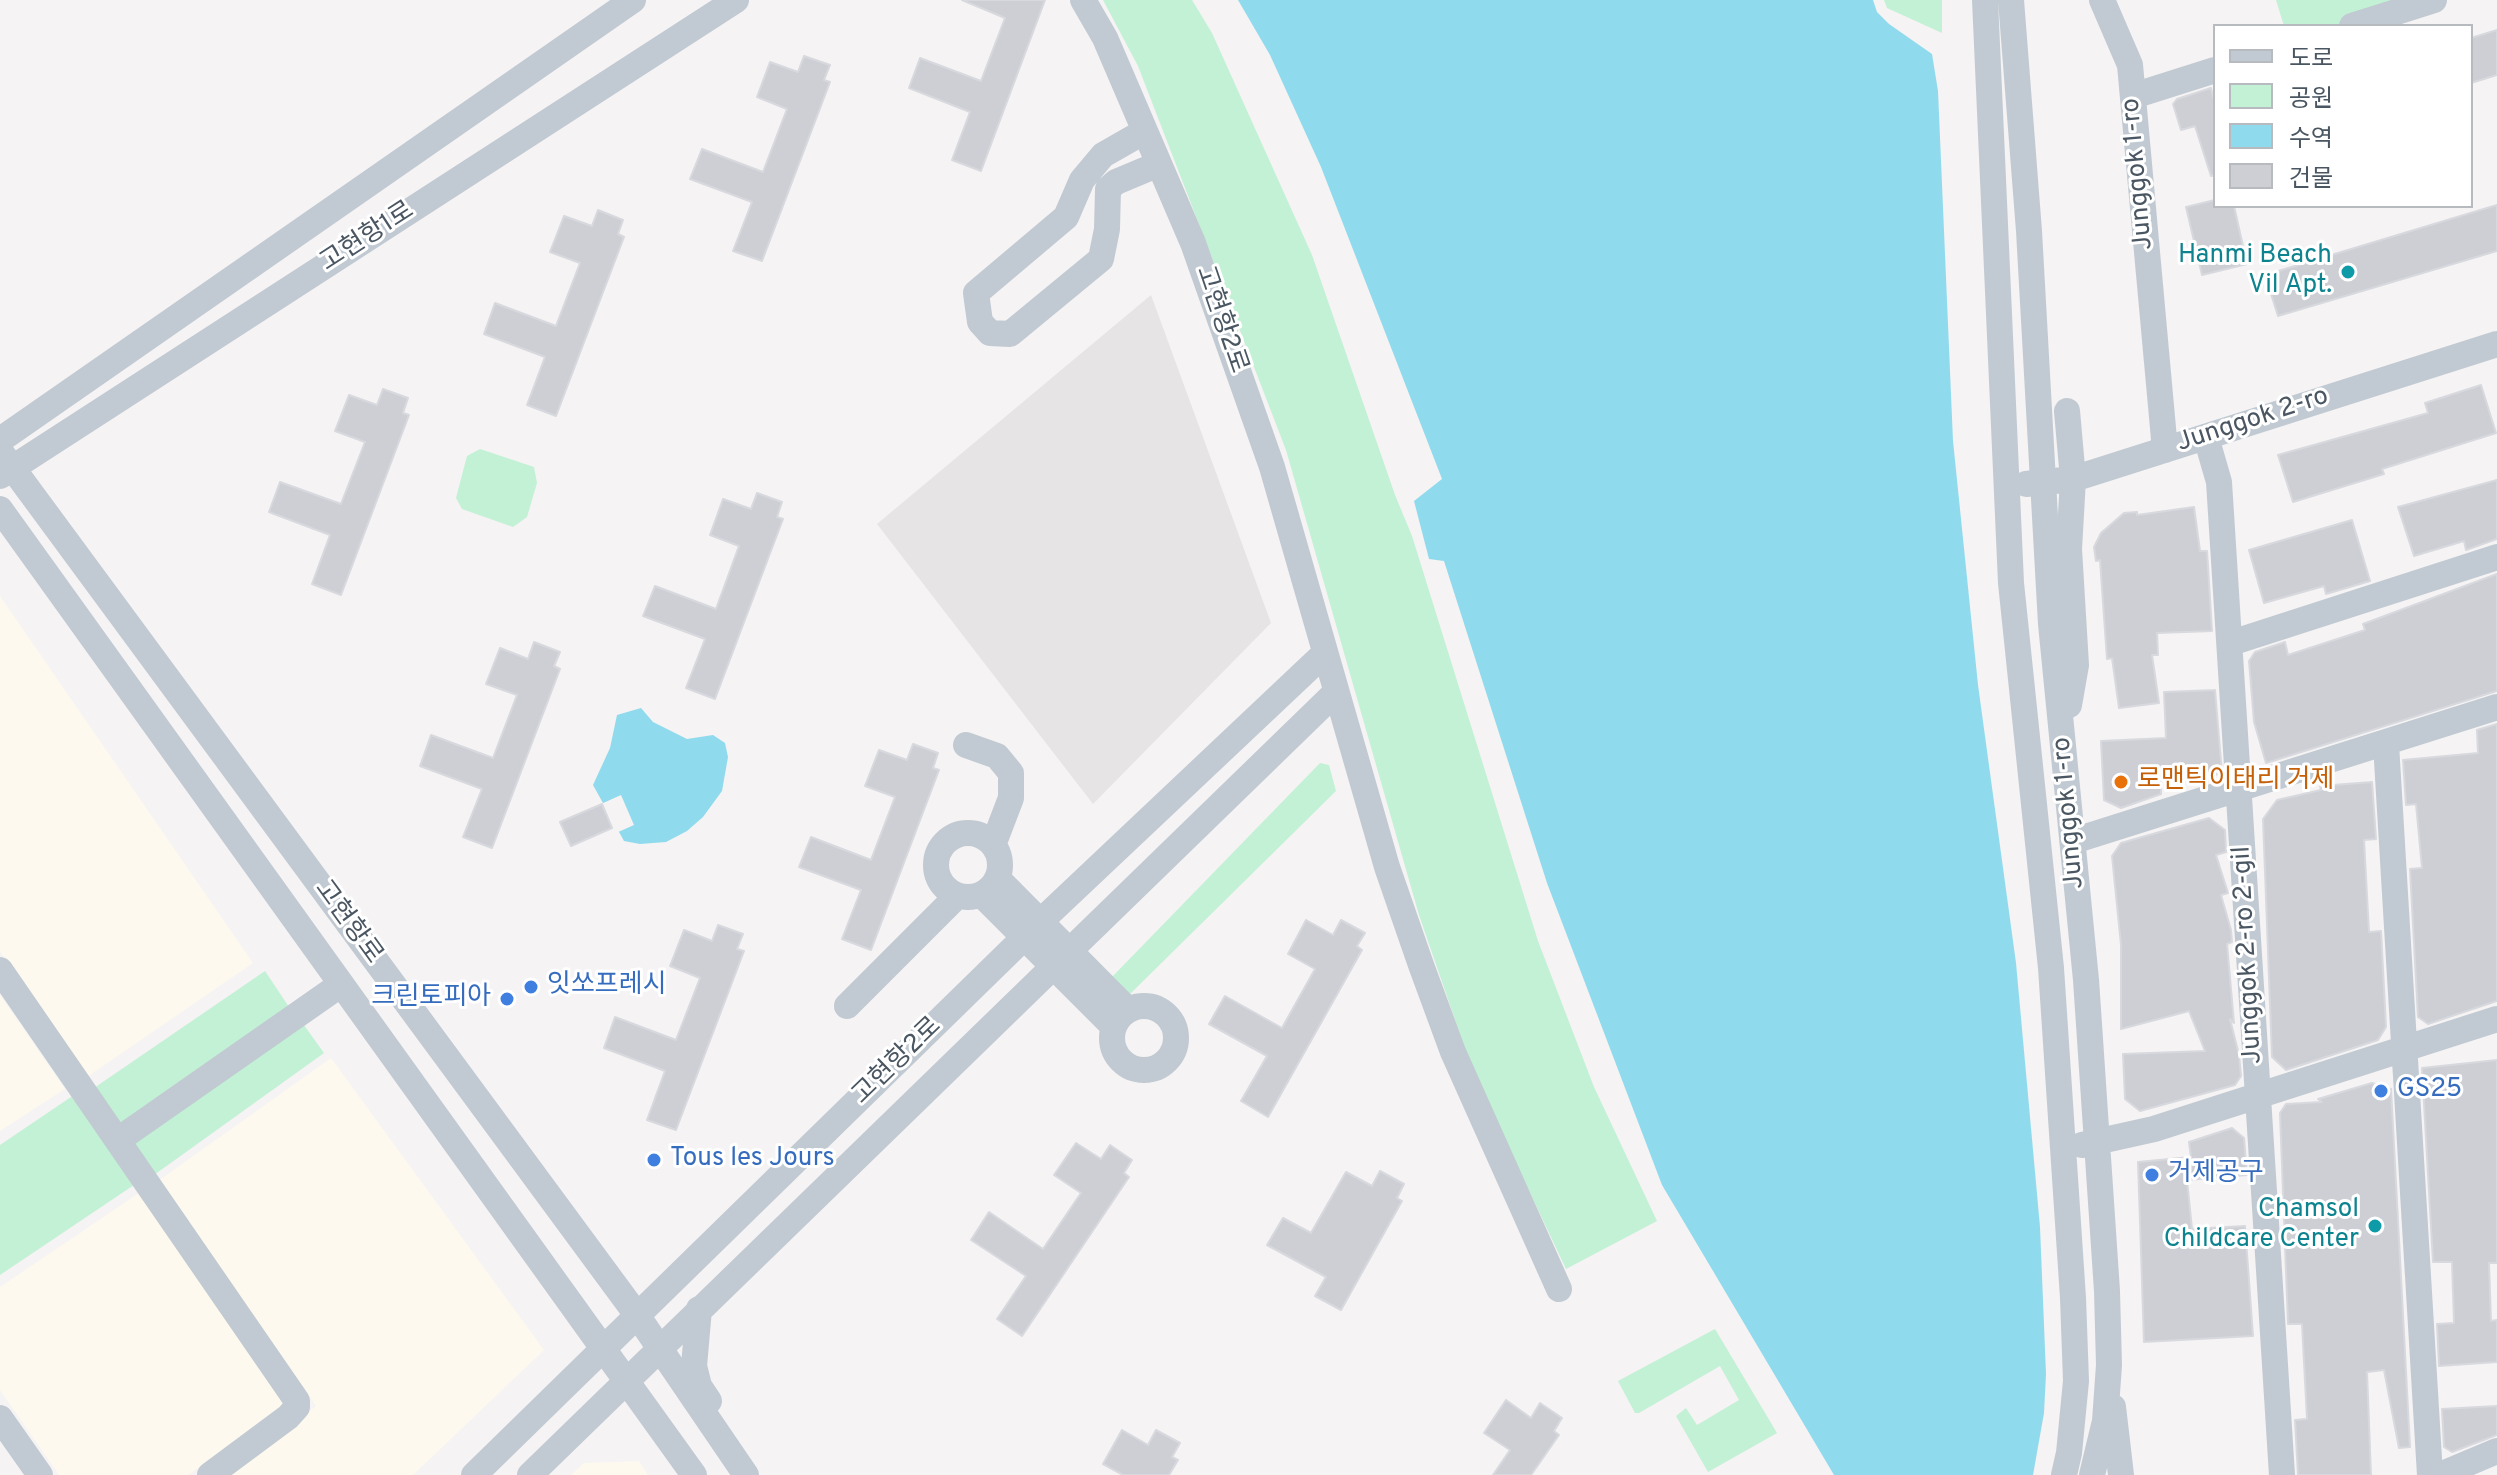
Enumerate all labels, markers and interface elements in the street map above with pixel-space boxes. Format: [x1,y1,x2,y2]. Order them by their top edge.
legend [2213,24,2473,208]
text: 도로 [2289,45,2333,75]
text: 공원 [2289,85,2333,115]
street label: Junggok 1-ro [2117,97,2161,251]
text: 수역 [2289,125,2333,155]
text: 건물 [2289,165,2333,195]
street label: 고현항1로 [315,196,421,280]
place label: Hanmi Beach Vil Apt. [2178,241,2332,302]
street label: 고현항2로 [1187,262,1253,378]
marker: Hanmi Beach Vil Apt. [2339,263,2357,281]
street label: Junggok 2-ro [2173,382,2333,460]
street label: Junggok 1-ro [2048,736,2092,890]
place label: 로맨틱이태리 거제 [2137,766,2334,798]
marker: 로맨틱이태리 거제 [2112,773,2130,791]
street label: Junggok 2-ro 2-gil [2228,845,2270,1065]
street label: 고현항로 [306,875,388,971]
place label: 잇쏘프레시 [547,971,667,1003]
marker: 잇쏘프레시 [522,978,540,996]
place label: 크린토피아 [371,983,491,1015]
marker: 크린토피아 [498,990,516,1008]
street label: 고현항2로 [847,1012,949,1112]
place label: GS25 [2397,1075,2462,1107]
marker: GS25 [2372,1082,2390,1100]
place label: Tous les Jours [670,1144,835,1176]
marker: Tous les Jours [645,1151,663,1169]
place label: 거제공구 [2168,1159,2264,1191]
marker: 거제공구 [2143,1166,2161,1184]
place label: Chamsol Childcare Center [2164,1195,2359,1256]
marker: Chamsol Childcare Center [2366,1217,2384,1235]

